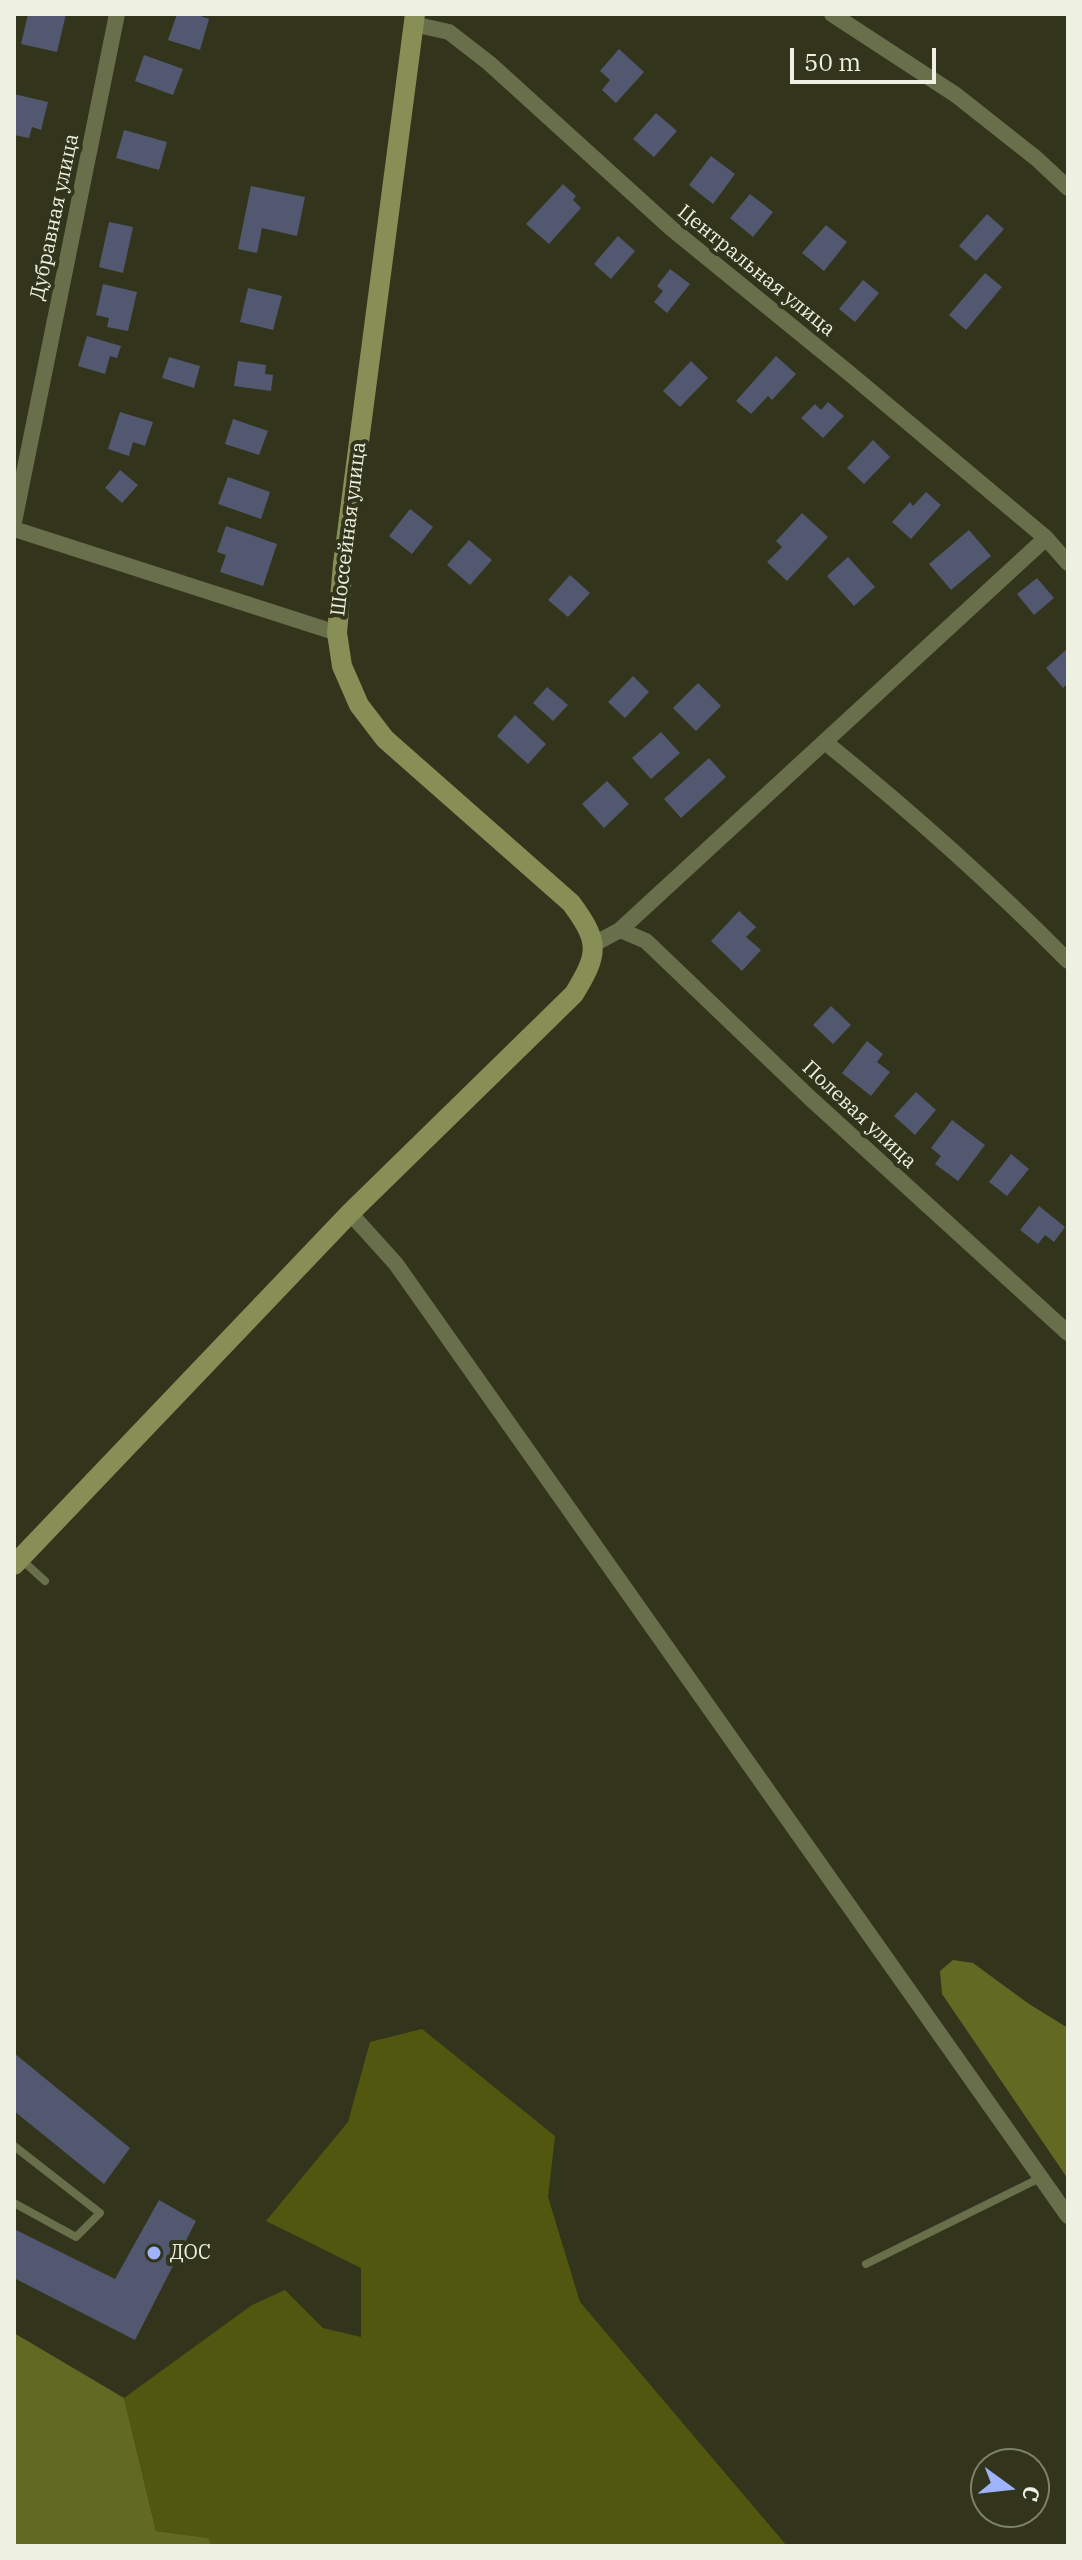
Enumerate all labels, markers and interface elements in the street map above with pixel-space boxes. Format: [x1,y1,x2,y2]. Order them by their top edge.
scale bar [794,32,940,82]
text: 50 m [804,46,861,78]
street label: Дубравная улица [26,132,84,302]
street label: Центральная улица [672,200,840,342]
street label: Шоссейная улица [326,441,372,617]
street label: Полевая улица [797,1056,921,1174]
place label: ДОС [170,2241,211,2265]
marker: ДОС [145,2244,163,2262]
north arrow [970,2448,1050,2528]
text: С [1016,2483,1048,2505]

